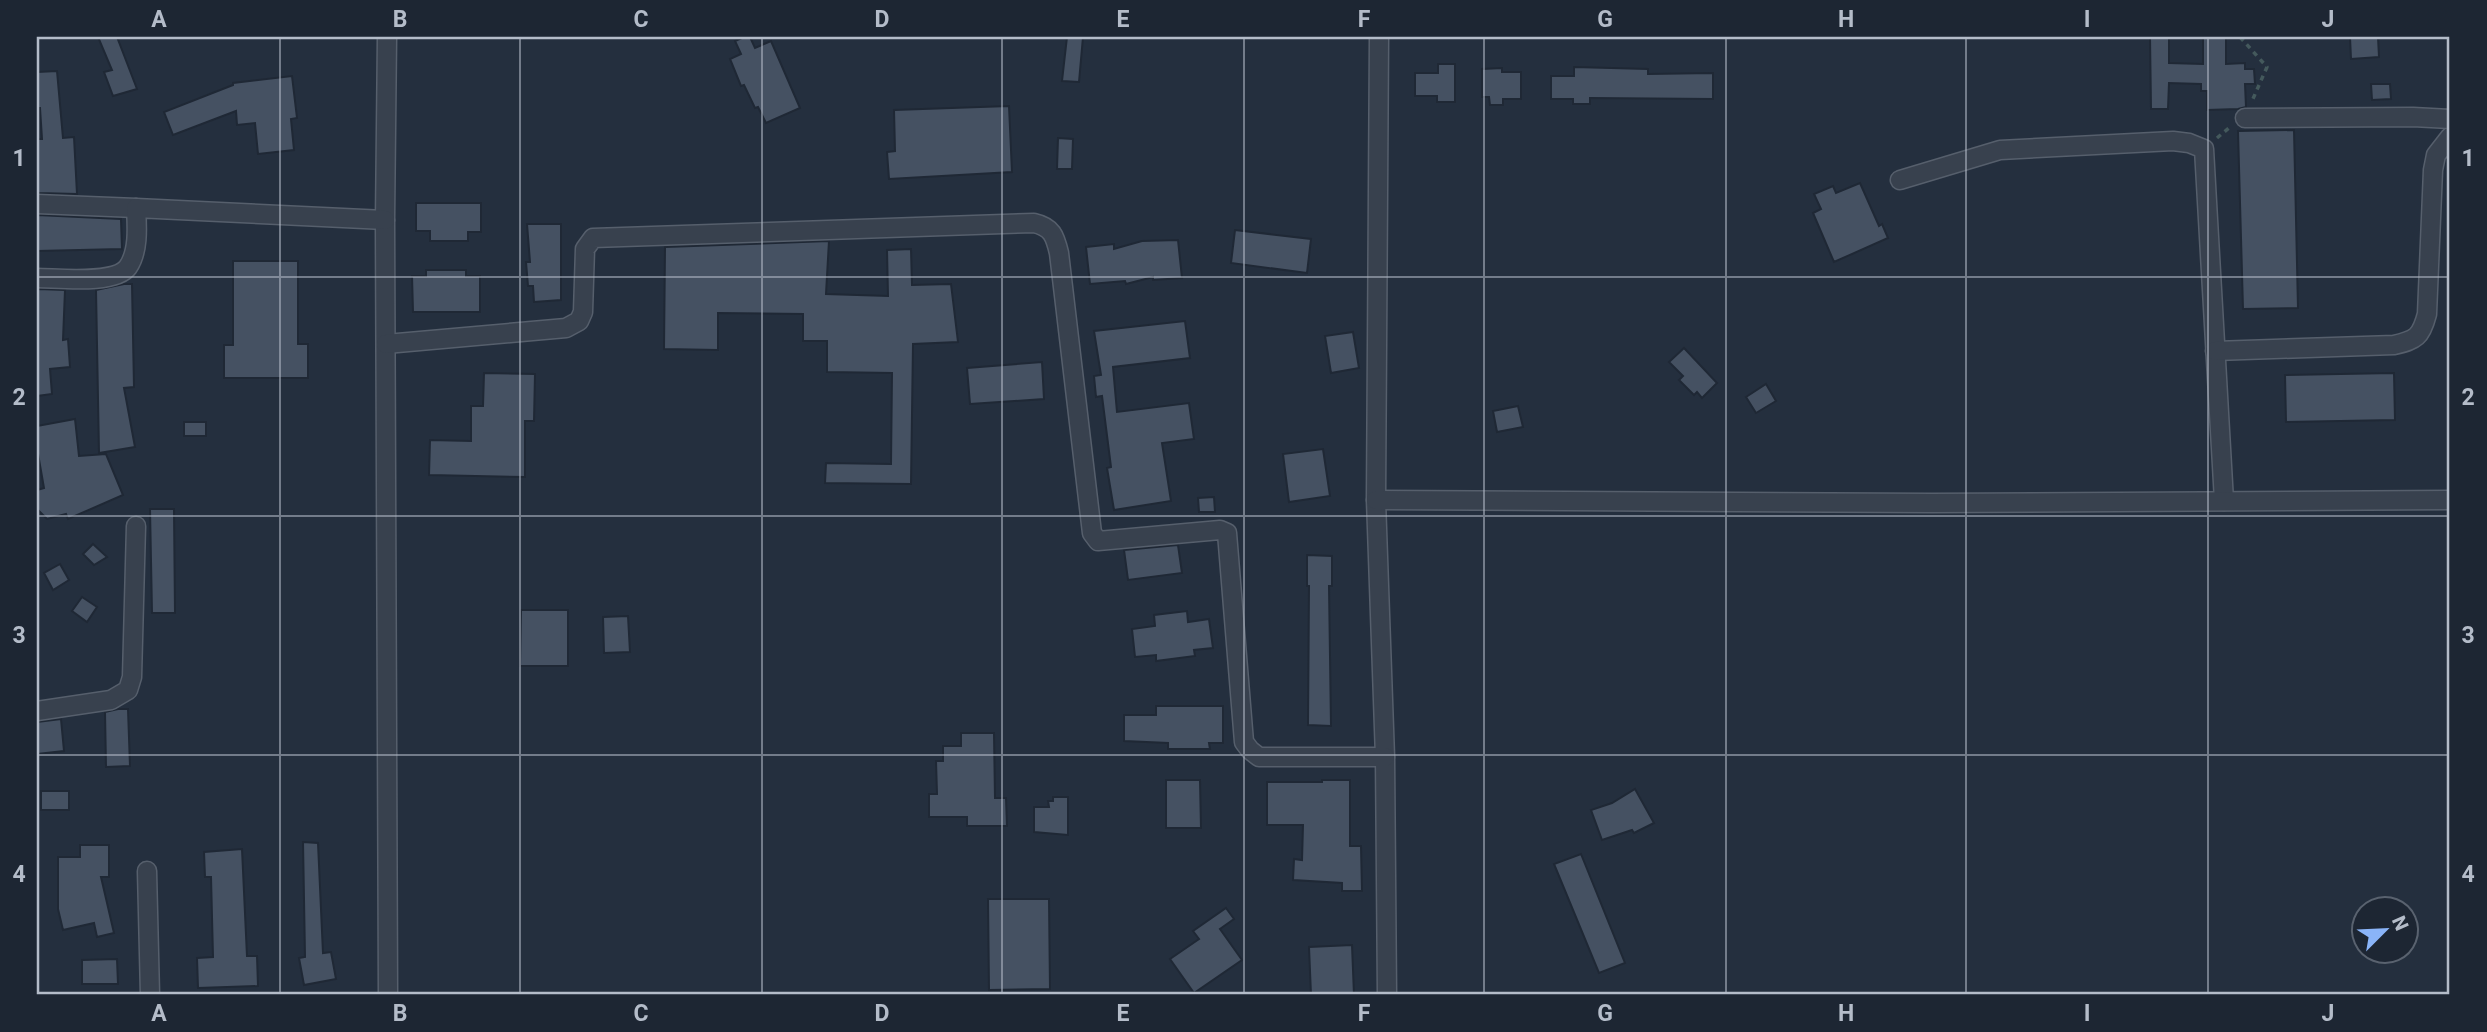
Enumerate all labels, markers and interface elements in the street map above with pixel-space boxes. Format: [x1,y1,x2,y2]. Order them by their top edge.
text: A [151,6,167,33]
text: B [393,6,407,33]
text: C [633,6,649,33]
text: D [875,6,889,33]
text: E [1117,6,1130,33]
text: F [1358,6,1371,33]
text: G [1597,6,1613,33]
text: H [1838,6,1854,33]
text: I [2084,6,2090,33]
text: J [2322,6,2334,33]
text: 1 [12,145,26,172]
text: 1 [2461,145,2475,172]
text: 2 [12,384,26,411]
text: 2 [2461,384,2475,411]
text: 3 [12,622,26,649]
text: 3 [2461,622,2475,649]
text: 4 [12,861,26,888]
text: 4 [2461,861,2475,888]
north arrow [2350,895,2420,965]
text: N [2387,912,2413,934]
text: A [151,1000,167,1027]
text: B [393,1000,407,1027]
text: C [633,1000,649,1027]
text: D [875,1000,889,1027]
text: E [1117,1000,1130,1027]
text: F [1358,1000,1371,1027]
text: G [1597,1000,1613,1027]
text: H [1838,1000,1854,1027]
text: I [2084,1000,2090,1027]
text: J [2322,1000,2334,1027]

